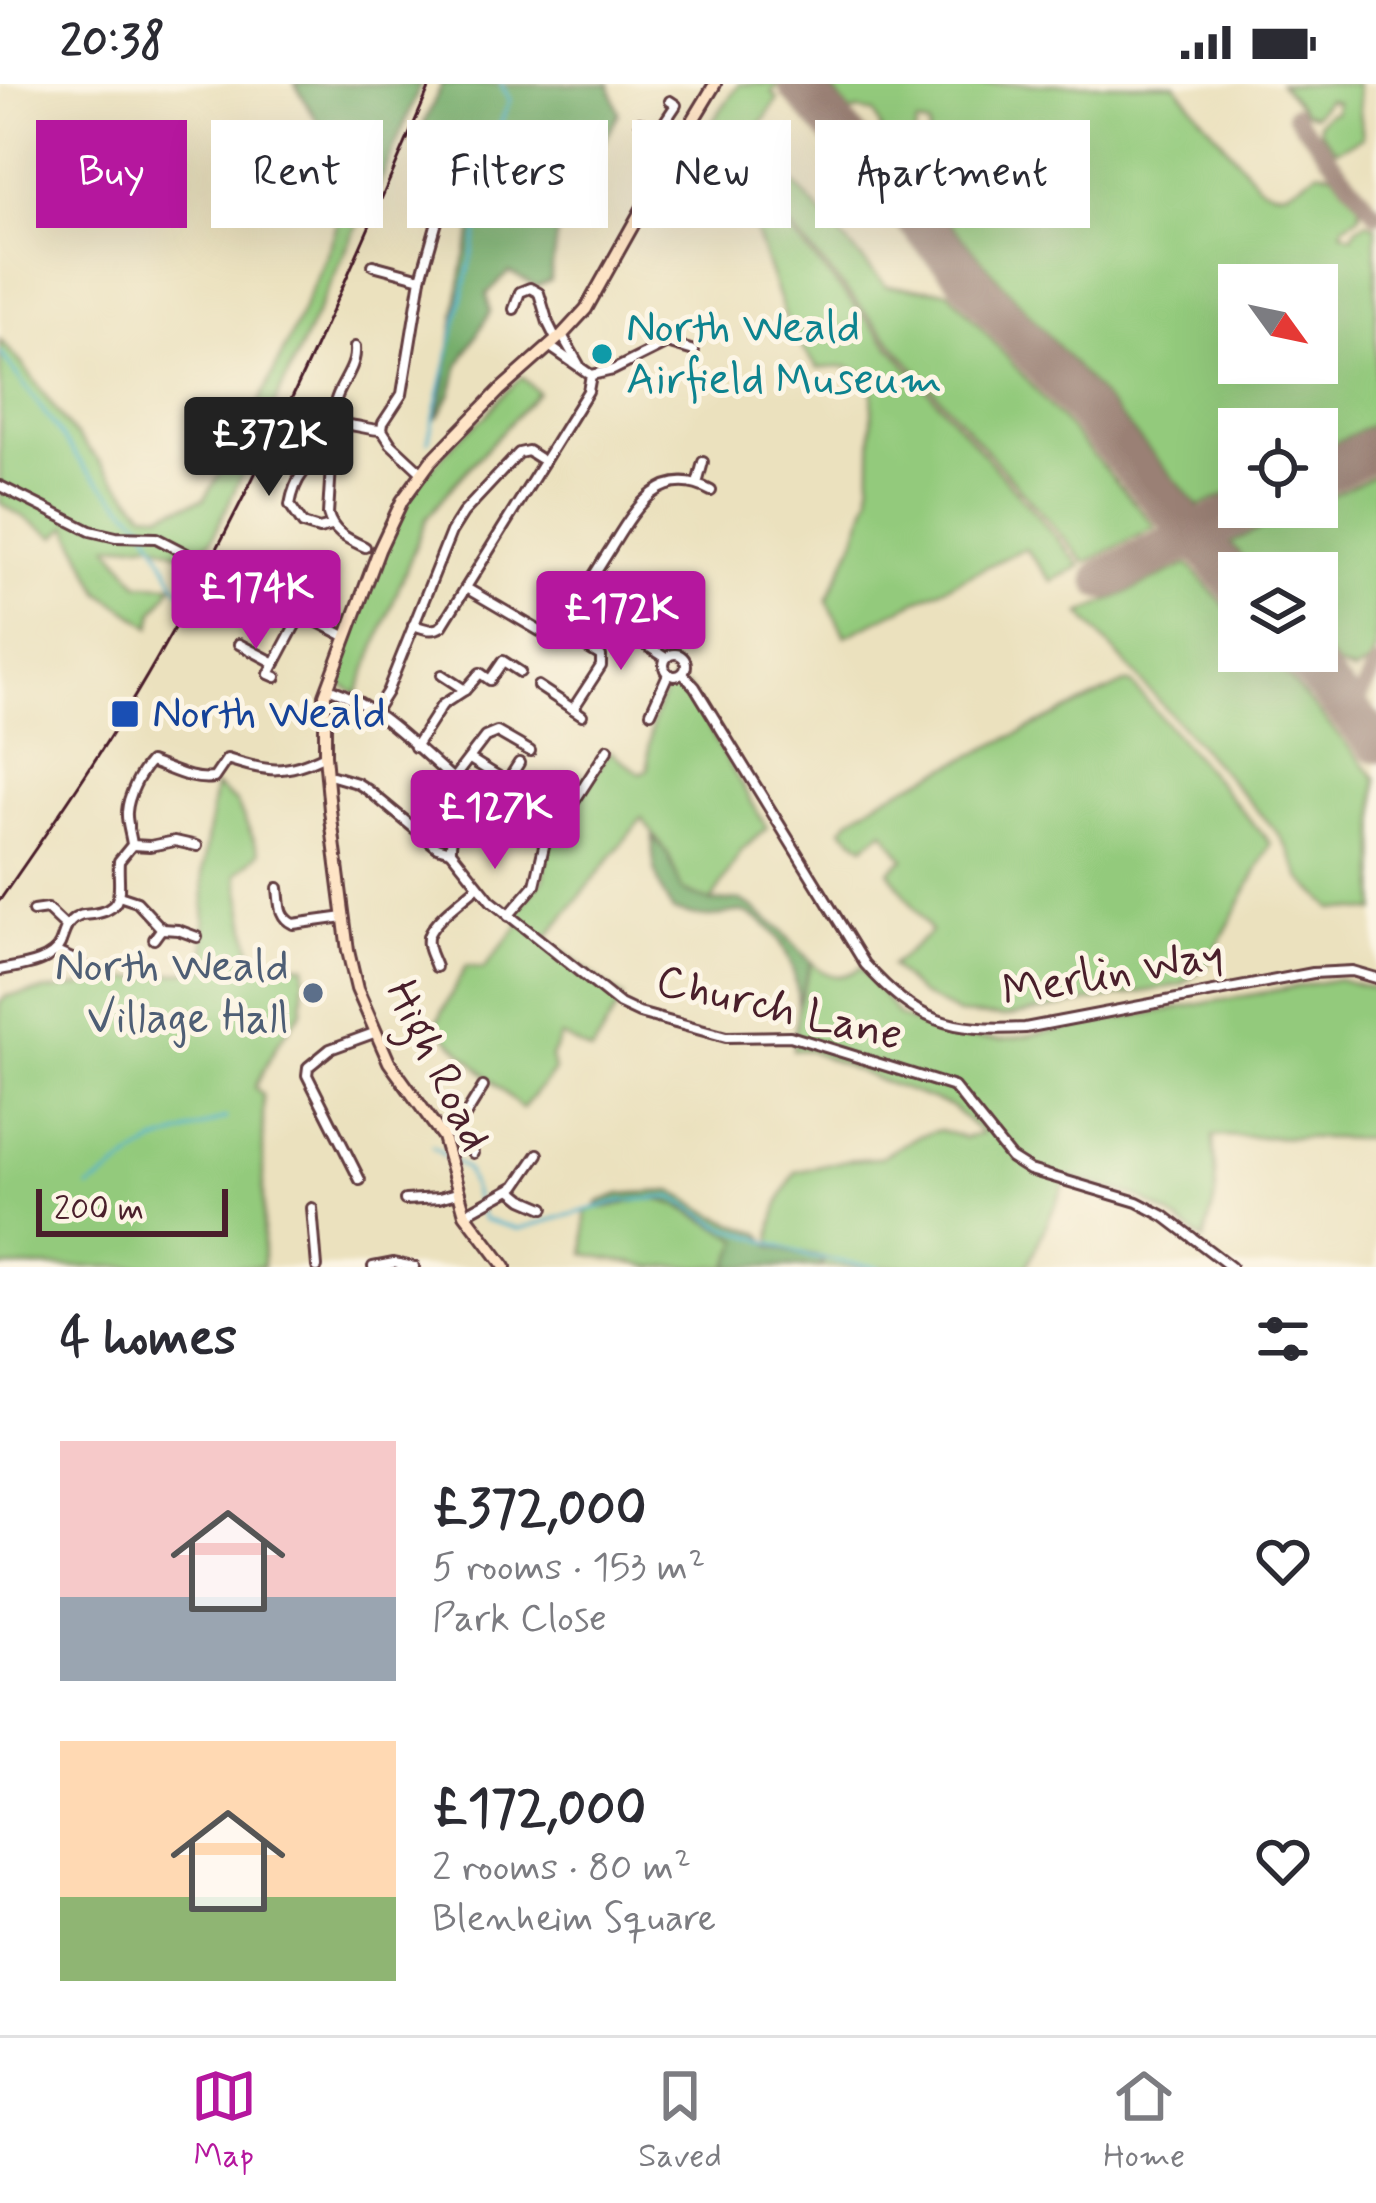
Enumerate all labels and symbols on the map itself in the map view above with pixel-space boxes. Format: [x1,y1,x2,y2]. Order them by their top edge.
north arrow [1218,264,1338,384]
place label: North Weald Airfield Museum [626,299,942,410]
marker: North Weald Airfield Museum [589,341,615,367]
pin: £372K [185,397,353,499]
pin: £174K [172,550,340,652]
pin: £172K [537,571,705,673]
place label: North Weald [152,685,386,744]
marker: North Weald [109,698,141,730]
pin: £127K [411,770,579,872]
street label: Merlin Way [998,926,1228,1022]
place label: North Weald Village Hall [55,938,289,1049]
street label: Church Lane [650,952,908,1066]
street label: High Road [366,971,504,1163]
marker: North Weald Village Hall [300,980,326,1006]
scale bar [36,1183,228,1236]

